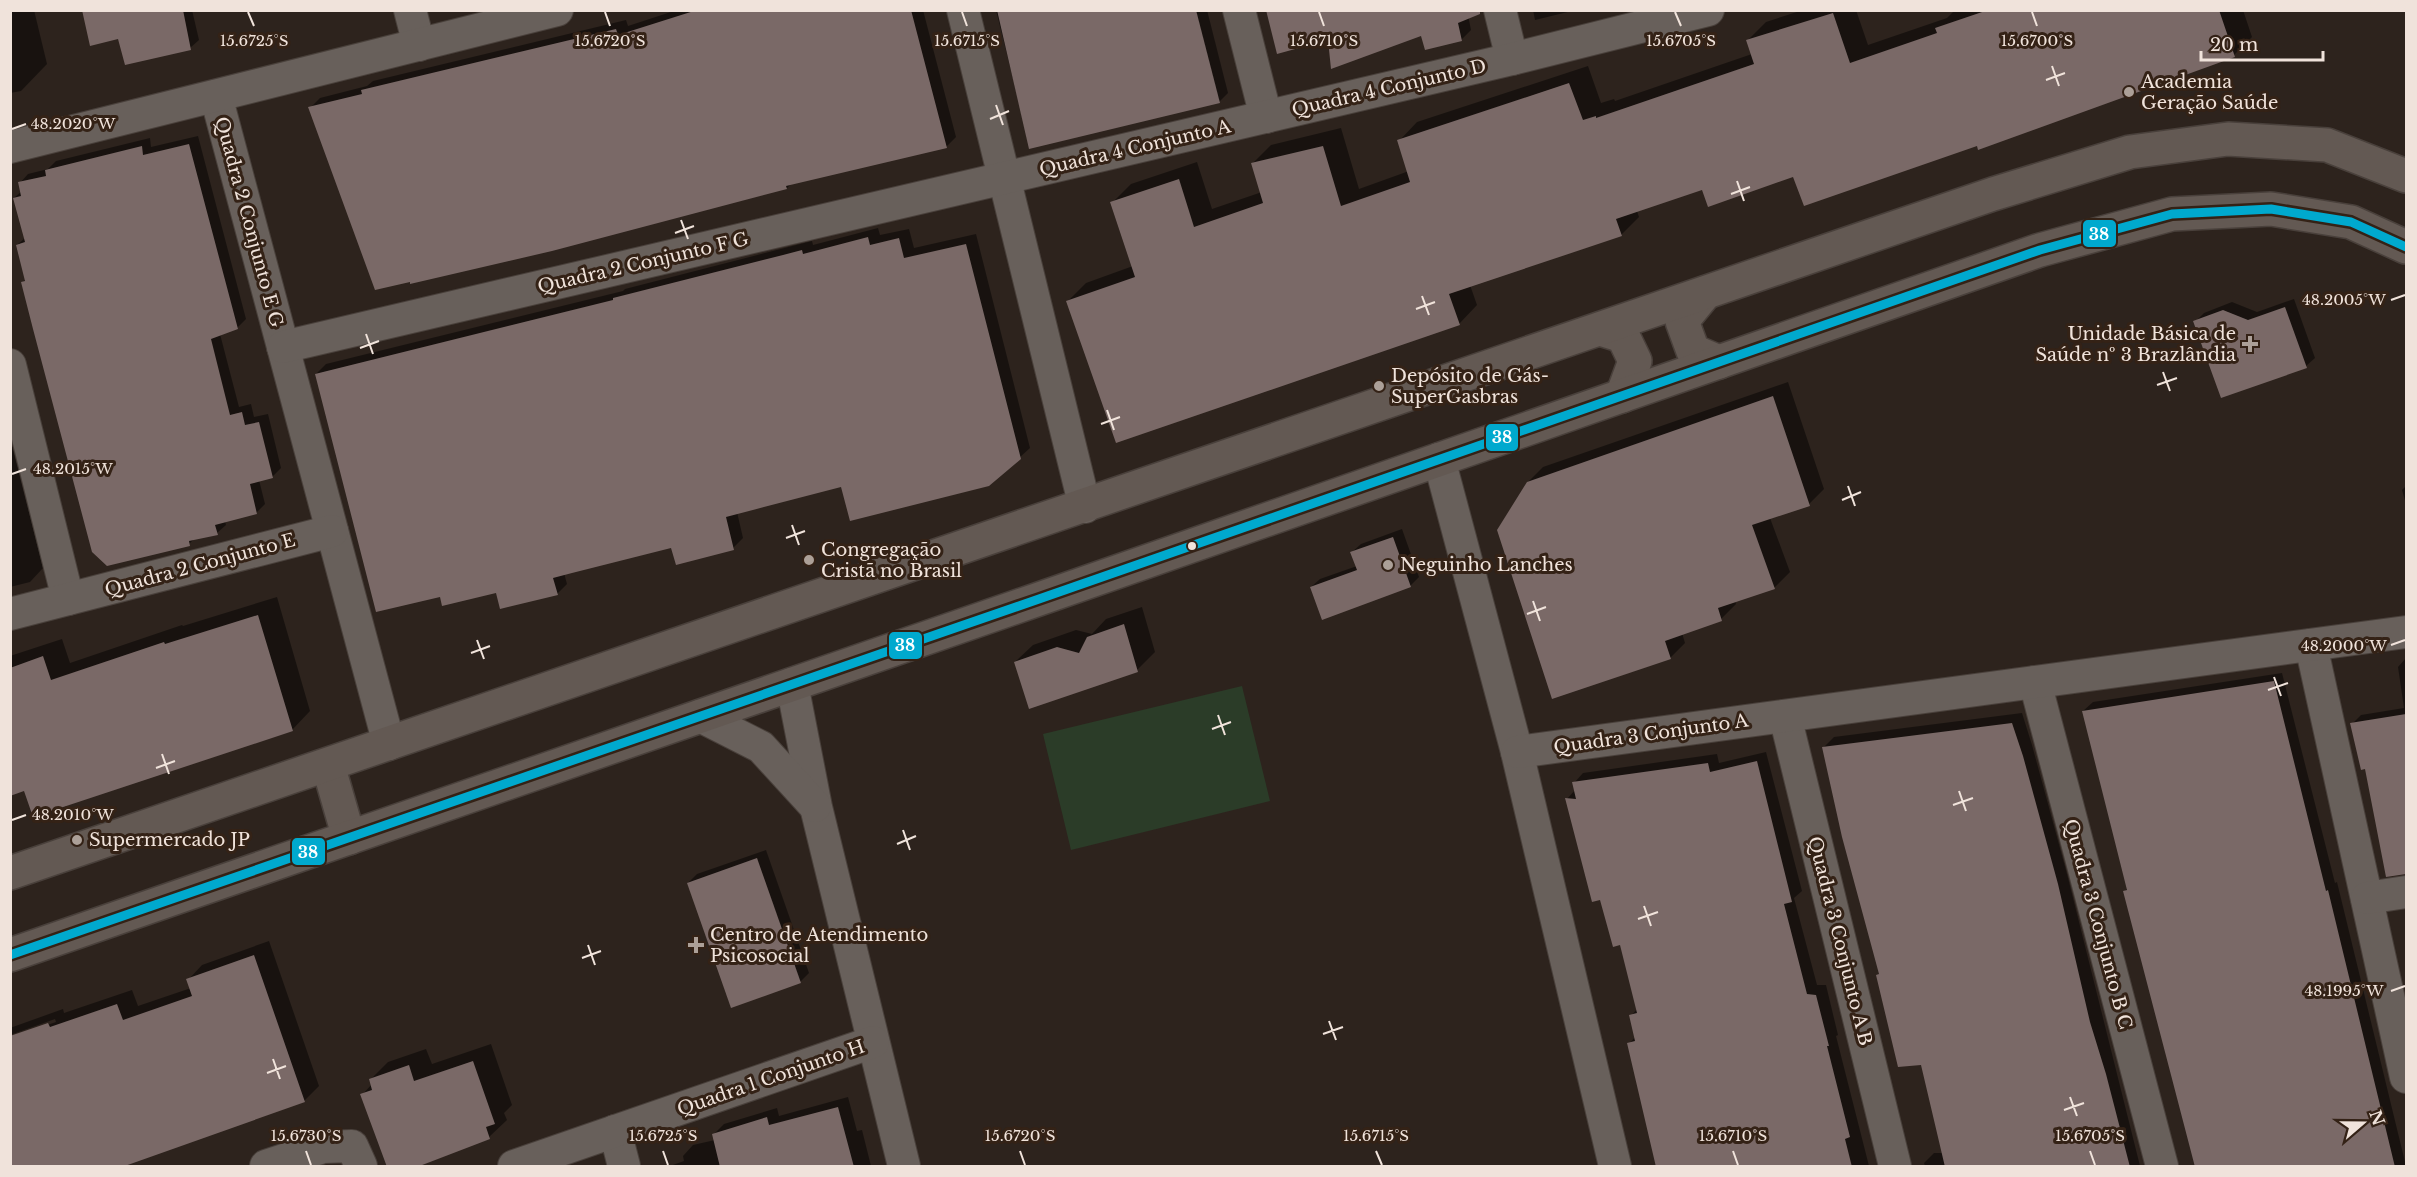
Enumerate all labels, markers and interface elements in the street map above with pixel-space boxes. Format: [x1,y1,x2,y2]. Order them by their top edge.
scale bar [2201,24,2322,62]
text: 15.6725°S [220,31,288,50]
text: 15.6720°S [575,31,645,50]
text: 15.6715°S [934,31,1000,50]
text: 15.6710°S [1290,31,1358,50]
text: 15.6705°S [1646,31,1716,50]
text: 15.6700°S [2001,31,2073,50]
text: 20 m [2210,34,2258,56]
street label: Quadra 4 Conjunto D [1290,55,1488,121]
place label: Academia Geração Saúde [2140,71,2278,114]
marker: Academia Geração Saúde [2122,85,2136,99]
text: 48.2020°W [31,114,116,133]
street label: Quadra 2 Conjunto E G [210,114,288,330]
street label: Quadra 4 Conjunto A [1037,115,1234,181]
line badge: 38 [2082,219,2117,248]
text: 38 [2089,224,2109,244]
street label: Quadra 2 Conjunto F G [535,228,751,298]
text: 48.2005°W [2302,290,2386,309]
place label: Unidade Básica de Saúde nº 3 Brazlândia [2035,323,2236,366]
marker: Unidade Básica de Saúde nº 3 Brazlândia [2241,335,2259,353]
place label: Depósito de Gás- SuperGasbras [1391,365,1549,408]
marker: Depósito de Gás- SuperGasbras [1372,379,1386,393]
line badge: 38 [1485,423,1519,452]
text: 38 [1492,427,1512,447]
text: 48.2015°W [33,459,113,478]
street label: Quadra 2 Conjunto E [102,529,298,601]
place label: Congregação Cristã no Brasil [821,539,962,582]
unlabelled marker [1186,540,1198,552]
marker: Congregação Cristã no Brasil [802,553,816,567]
place label: Neguinho Lanches [1400,554,1573,576]
marker: Neguinho Lanches [1381,558,1395,572]
line badge: 38 [888,631,923,660]
text: 38 [895,635,915,655]
text: 48.2000°W [2301,636,2387,655]
street label: Quadra 3 Conjunto A [1552,709,1751,759]
text: 48.2010°W [32,805,114,824]
street label: Quadra 3 Conjunto B C [2059,816,2137,1032]
place label: Supermercado JP [89,829,250,851]
marker: Supermercado JP [70,833,84,847]
street label: Quadra 3 Conjunto A B [1803,834,1877,1048]
line badge: 38 [291,837,326,866]
text: 38 [298,842,318,862]
place label: Centro de Atendimento Psicosocial [710,924,928,967]
marker: Centro de Atendimento Psicosocial [687,936,705,954]
text: 48.1995°W [2304,981,2384,1000]
street label: Quadra 1 Conjunto H [674,1036,868,1120]
north arrow [2333,1093,2393,1153]
text: N [2365,1107,2389,1128]
text: 15.6730°S [271,1126,341,1145]
text: 15.6725°S [629,1126,697,1145]
text: 15.6720°S [985,1126,1055,1145]
text: 15.6715°S [1343,1126,1409,1145]
text: 15.6710°S [1699,1126,1767,1145]
text: 15.6705°S [2055,1126,2125,1145]

